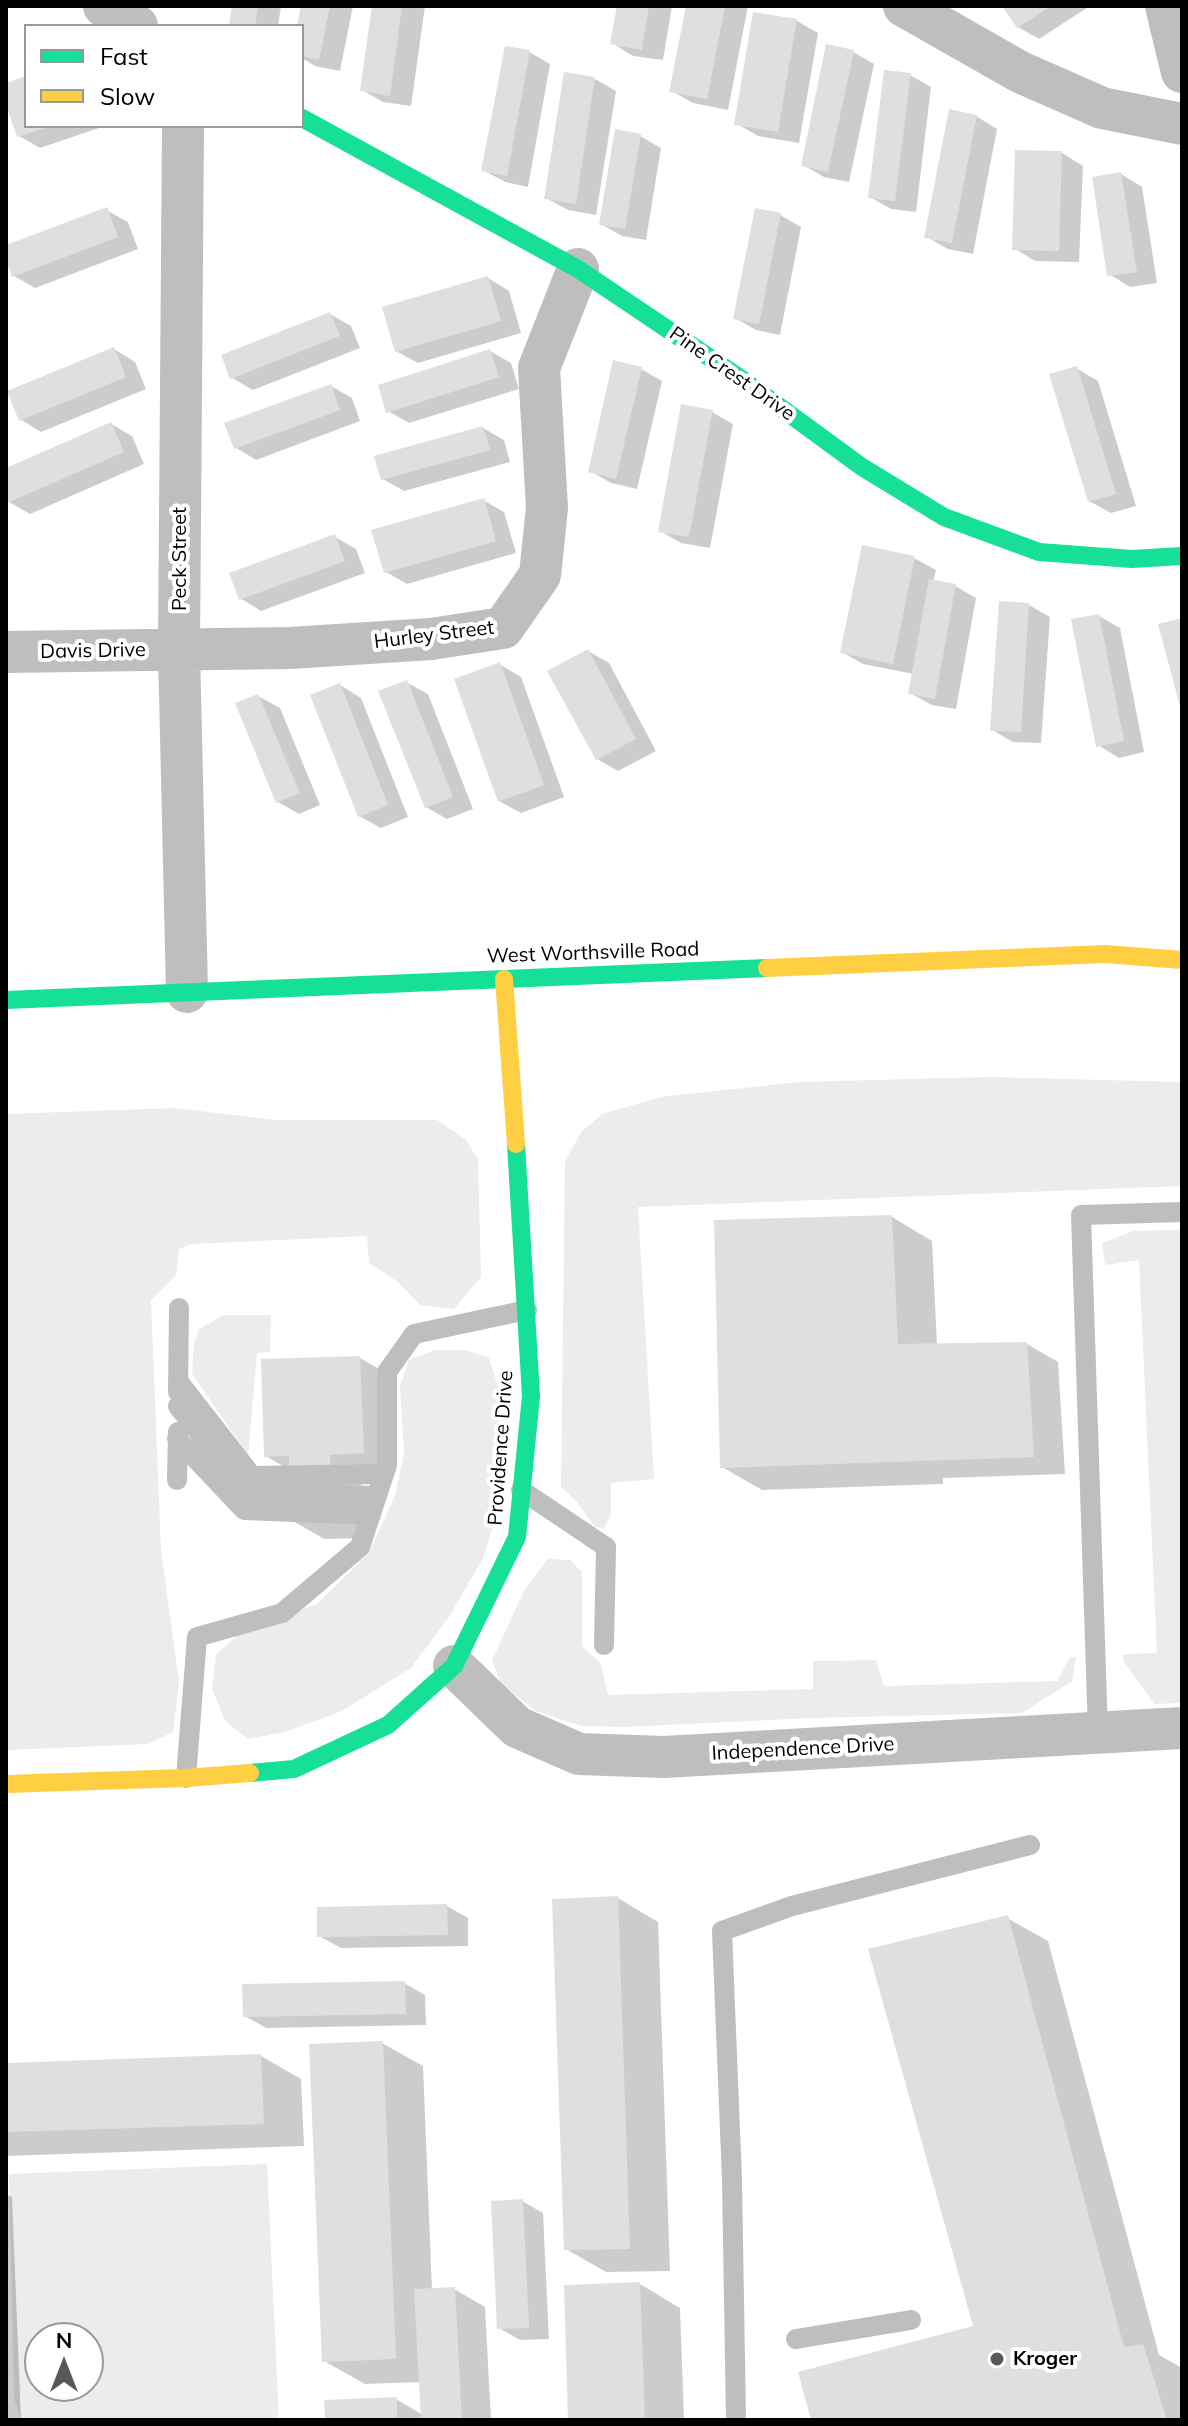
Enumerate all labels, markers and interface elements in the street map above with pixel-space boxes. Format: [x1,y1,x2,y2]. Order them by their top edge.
legend [24,24,304,128]
text: Fast [100,41,148,71]
text: Slow [100,81,155,111]
street label: Pine Crest Drive [665,322,799,426]
street label: Peck Street [168,507,192,611]
street label: Hurley Street [373,616,495,654]
street label: Davis Drive [40,638,146,664]
street label: West Worthsville Road [486,937,700,969]
street label: Providence Drive [484,1370,518,1526]
street label: Independence Drive [711,1732,895,1766]
north arrow [24,2322,104,2402]
text: N [56,2326,72,2354]
place label: Kroger [1013,2347,1077,2371]
marker: Kroger [988,2350,1006,2368]

